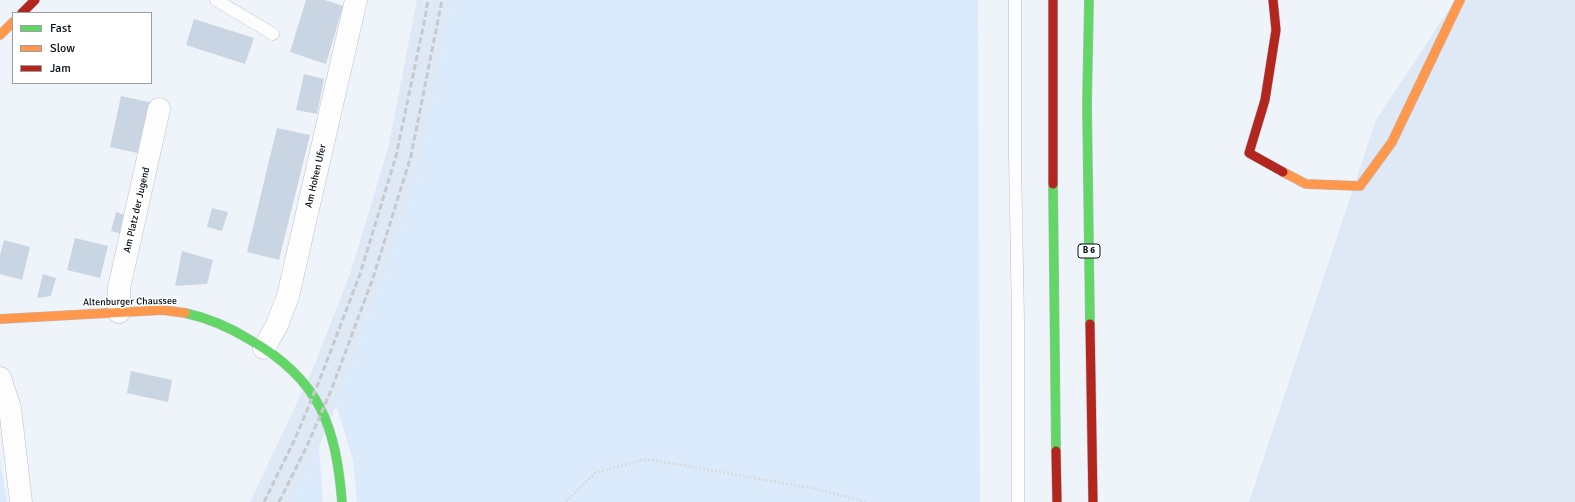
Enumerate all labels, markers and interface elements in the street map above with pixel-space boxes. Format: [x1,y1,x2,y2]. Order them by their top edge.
legend [12,12,152,84]
text: Fast [50,21,71,36]
text: Slow [50,41,75,56]
text: Jam [50,61,71,76]
street label: Am Hohen Ufer [303,143,329,209]
street label: Am Platz der Jugend [121,166,153,254]
road number: B 6 [1078,244,1100,258]
street label: Altenburger Chaussee [83,295,177,309]

